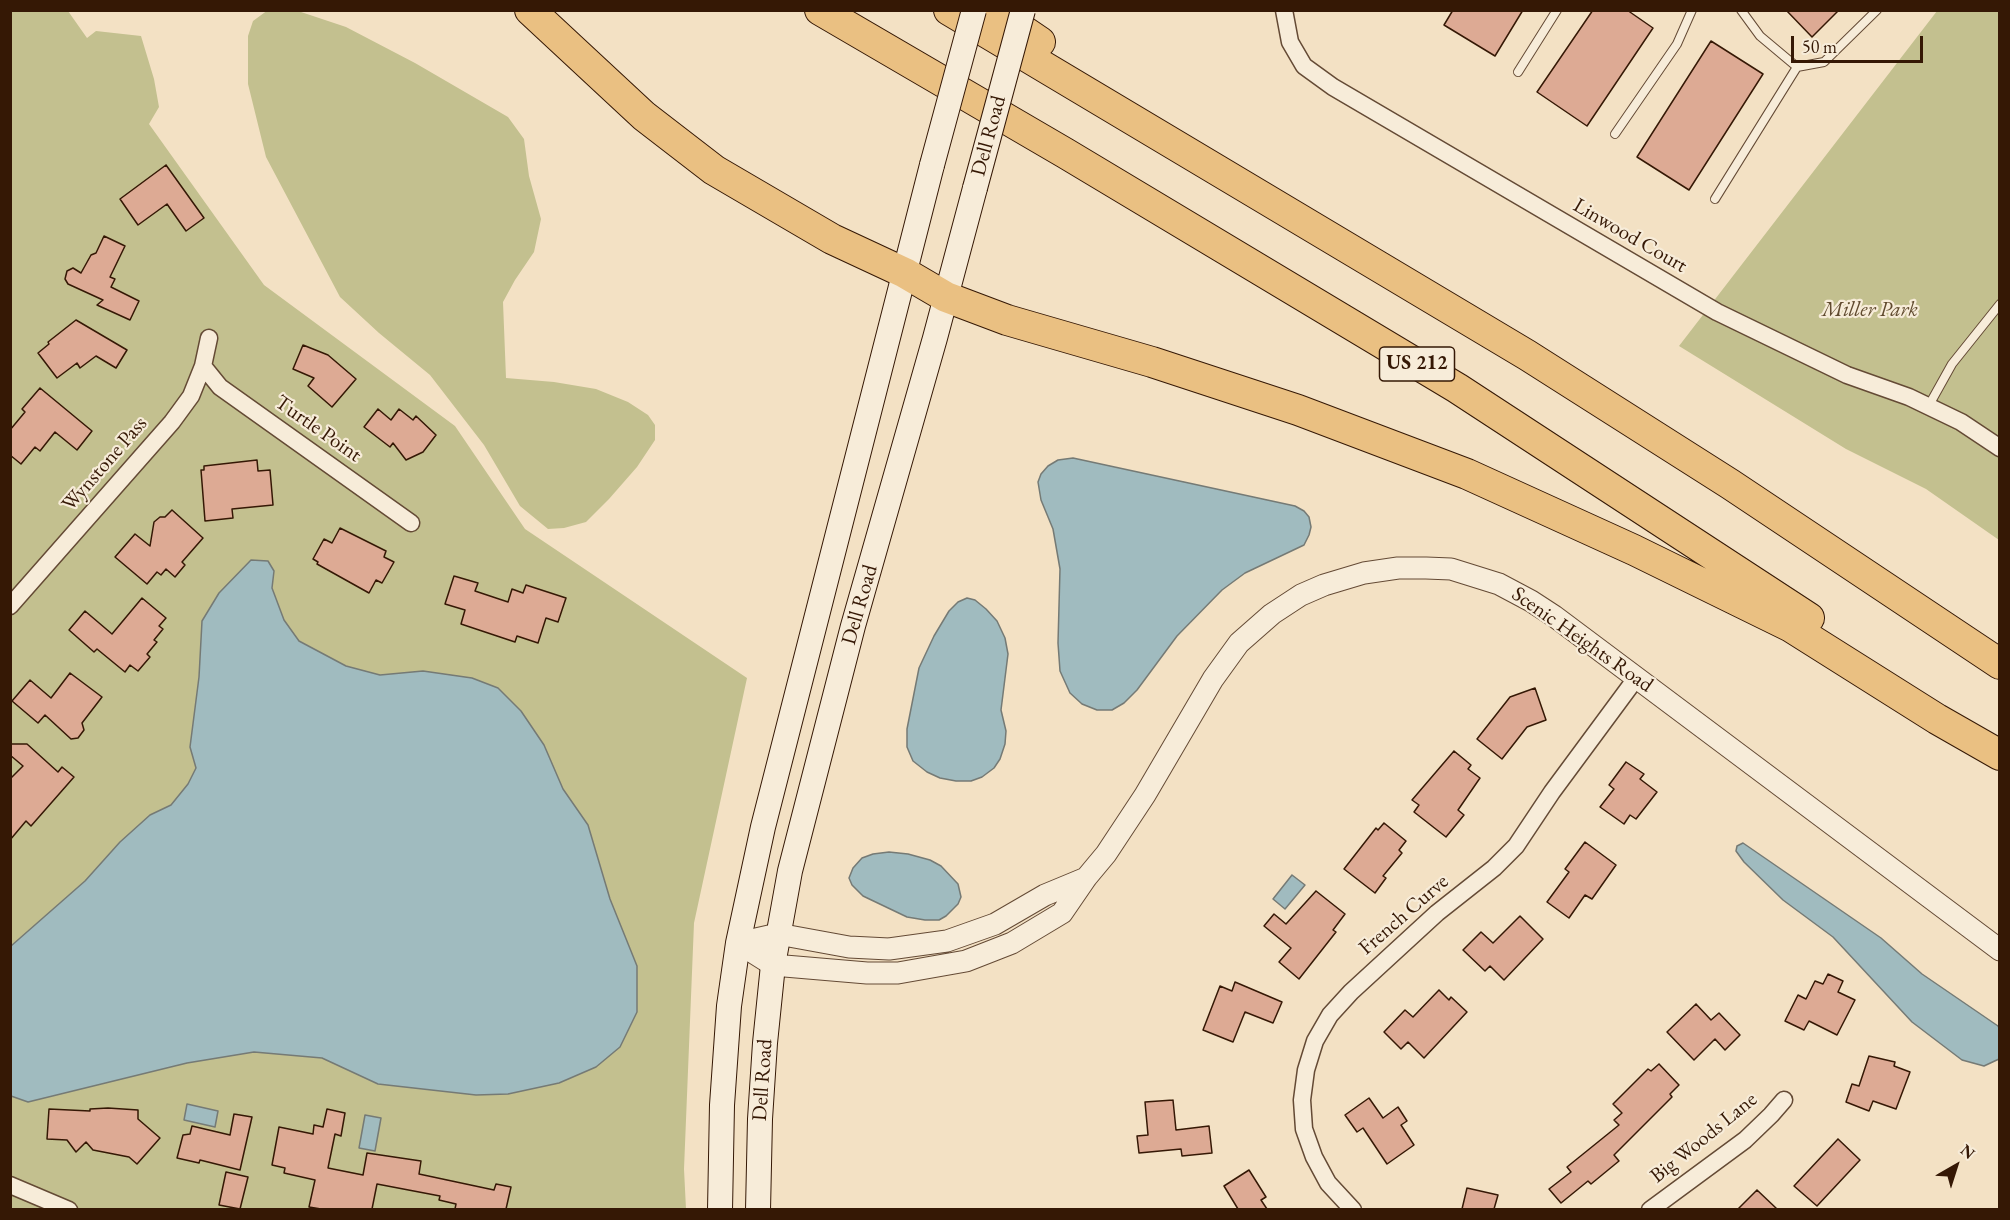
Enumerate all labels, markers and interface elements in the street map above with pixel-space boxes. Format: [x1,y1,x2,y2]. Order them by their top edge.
scale bar [1794,24,1926,62]
text: 50 m [1802,35,1837,58]
street label: Dell Road [966,93,1012,179]
street label: Linwood Court [1569,193,1691,279]
park label: Miller Park [1822,297,1918,323]
road number: US 212 [1380,347,1454,381]
street label: Turtle Point [270,390,366,468]
street label: Wynstone Pass [57,412,153,516]
street label: Dell Road [837,562,883,648]
street label: Scenic Heights Road [1506,582,1658,698]
street label: French Curve [1354,869,1454,961]
street label: Dell Road [748,1038,778,1122]
street label: Big Woods Lane [1645,1087,1763,1189]
north arrow [1926,1136,1986,1196]
text: N [1956,1139,1979,1164]

